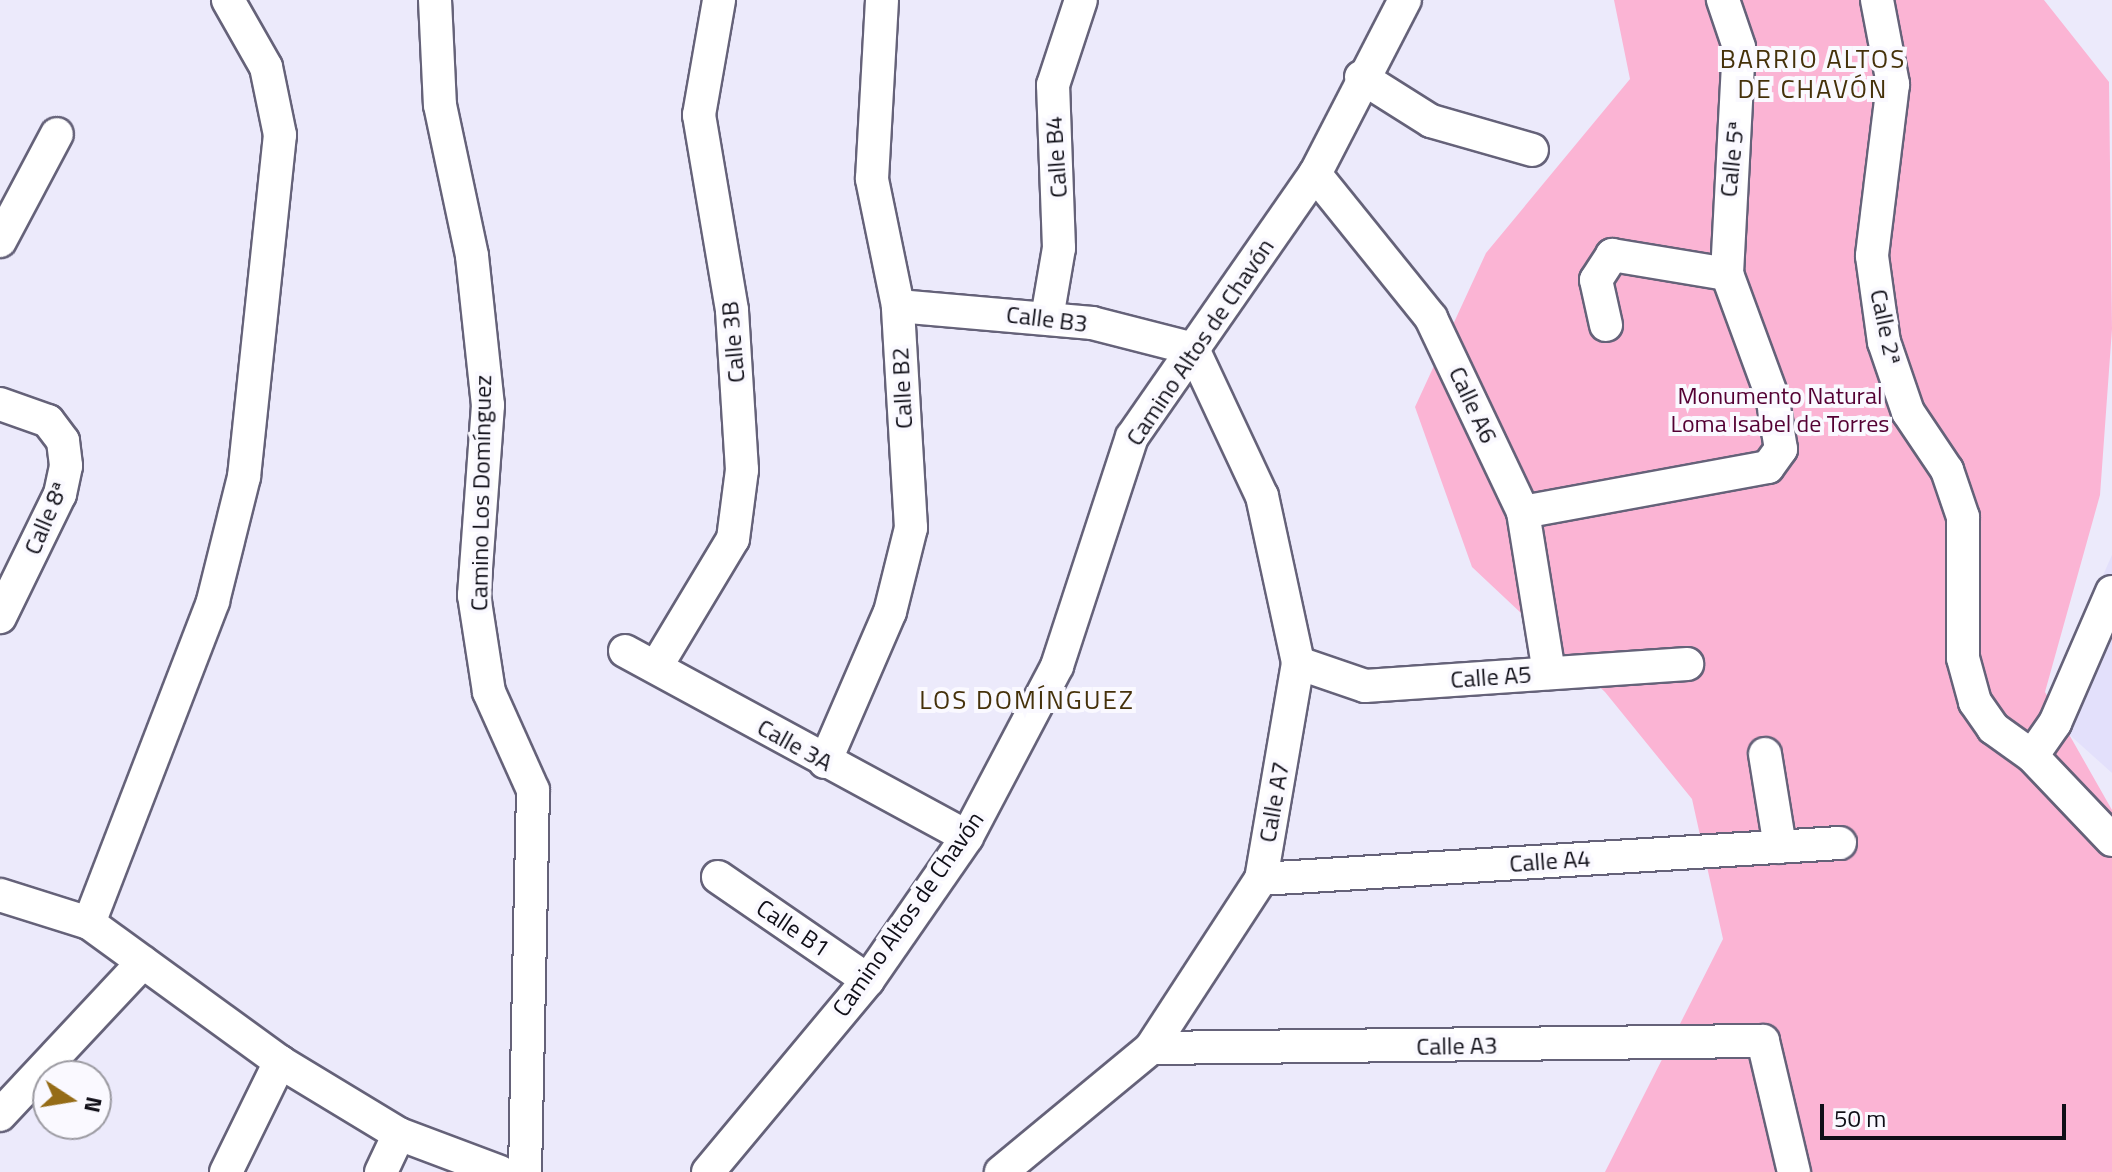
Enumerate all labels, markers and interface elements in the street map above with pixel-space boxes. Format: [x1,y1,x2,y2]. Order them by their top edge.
district label: BARRIO ALTOS DE CHAVÓN [1720,43,1906,104]
street label: Calle B4 [1039,115,1073,199]
street label: Calle 5ª [1714,120,1750,198]
street label: Camino Altos de Chavón [1120,233,1280,451]
street label: Calle 2ª [1864,287,1908,367]
street label: Calle 3B [715,300,751,384]
street label: Calle B3 [1005,300,1089,338]
street label: Calle B2 [885,346,919,430]
street label: Calle A6 [1443,362,1503,448]
street label: Camino Los Domínguez [465,375,497,611]
park label: Monumento Natural Loma Isabel de Torres [1671,382,1889,438]
street label: Calle 8ª [18,477,74,559]
street label: Calle A5 [1449,660,1533,694]
district label: LOS DOMÍNGUEZ [919,684,1135,716]
street label: Calle 3A [752,713,838,777]
street label: Calle A7 [1253,759,1295,845]
street label: Camino Altos de Chavón [826,806,990,1022]
street label: Calle A4 [1508,844,1592,878]
street label: Calle B1 [751,893,835,963]
street label: Calle A3 [1416,1031,1498,1061]
north arrow [32,1060,112,1140]
scale bar [1824,1088,2070,1138]
text: N [75,1094,112,1116]
text: 50 m [1834,1100,1886,1136]

